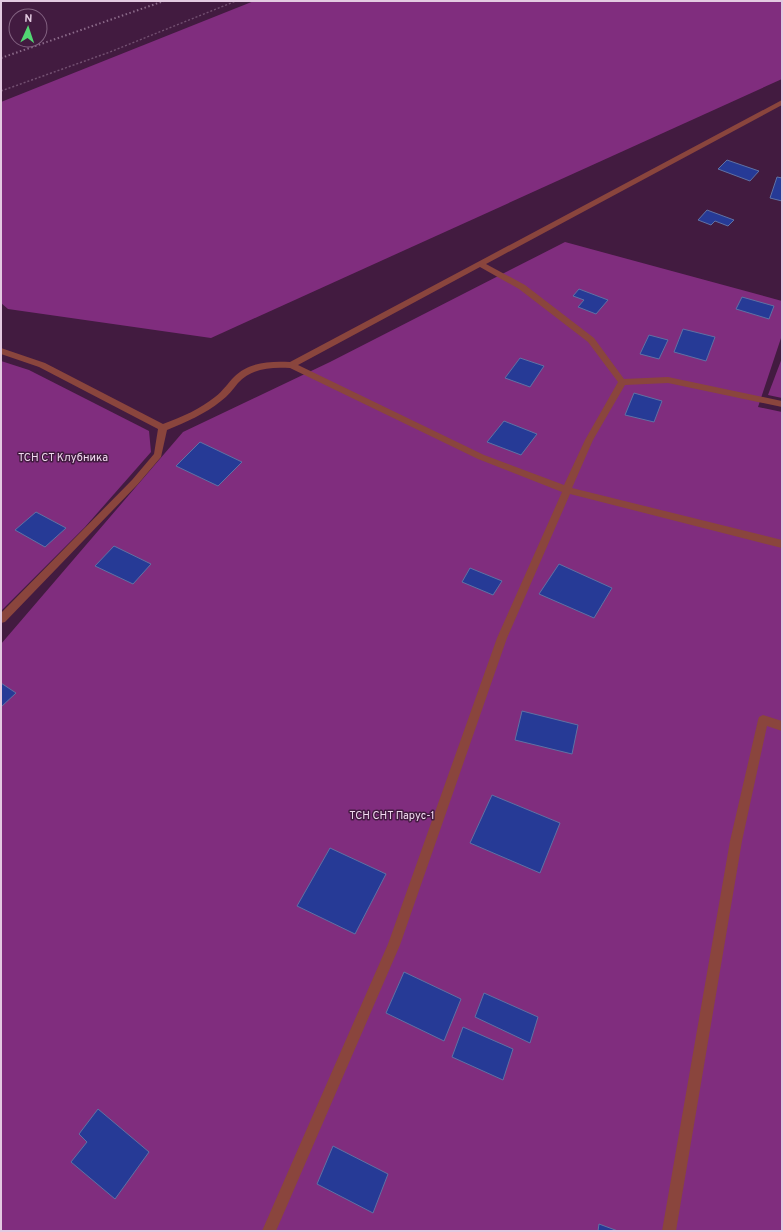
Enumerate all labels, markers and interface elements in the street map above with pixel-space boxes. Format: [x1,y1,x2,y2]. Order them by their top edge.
north arrow [8,8,48,48]
text: N [24,12,33,26]
park label: ТСН СТ Клубника [18,451,108,465]
park label: ТСН СНТ Парус-1 [349,809,435,823]

